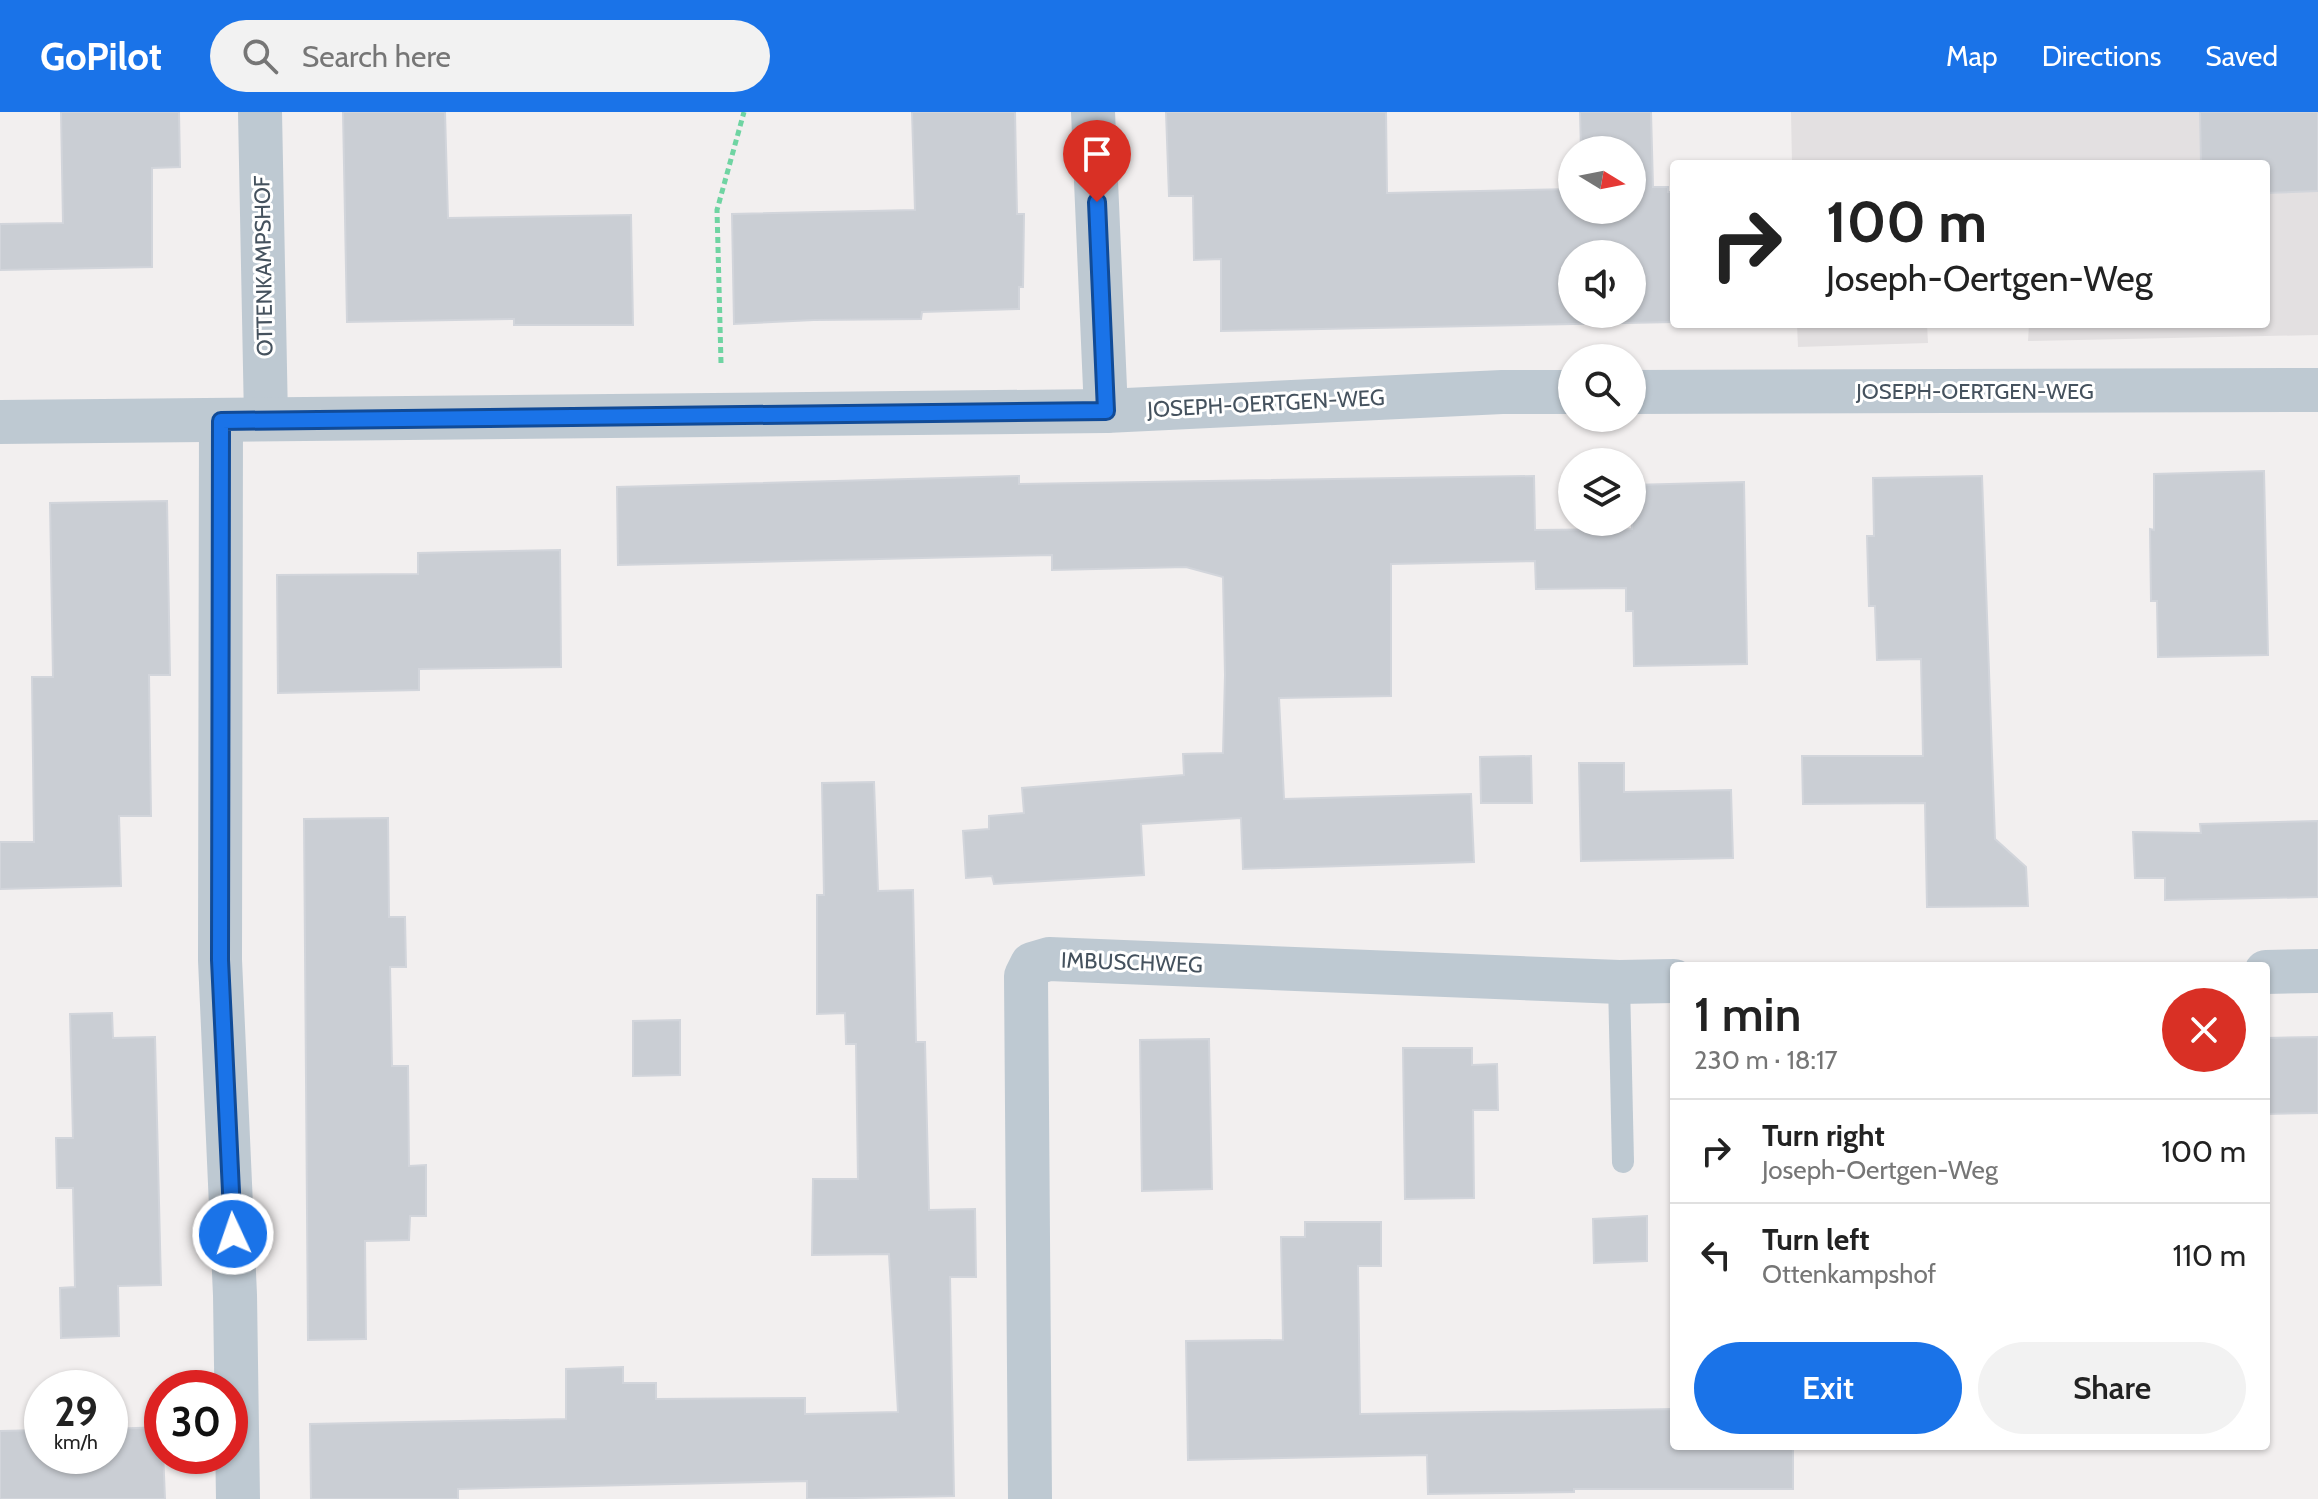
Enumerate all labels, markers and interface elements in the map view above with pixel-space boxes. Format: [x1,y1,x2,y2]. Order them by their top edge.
search box [210,20,770,92]
text: GoPilot [40,33,162,80]
icon: search [238,34,282,78]
text: Search here [302,38,451,75]
text: Map [1946,39,1998,73]
text: Directions [2042,39,2161,73]
text: Saved [2205,39,2278,73]
pin [1063,120,1131,202]
icon: arrive [1075,132,1119,176]
north arrow [1558,136,1646,224]
map controls [1558,136,1646,536]
street label: OTTENKAMPSHOF [248,175,279,357]
text: 100 m [1826,188,1987,256]
icon: right [1694,192,1798,296]
button: sound [1558,240,1646,328]
text: Joseph-Oertgen-Weg [1826,256,2153,300]
button: search [1558,344,1646,432]
street label: JOSEPH-OERTGEN-WEG [1855,378,2094,405]
street label: JOSEPH-OERTGEN-WEG [1146,384,1385,423]
button: layers [1558,448,1646,536]
street label: IMBUSCHWEG [1061,947,1203,978]
text: 1 min [1694,985,1801,1043]
button: close [2162,988,2246,1072]
text: 230 m · 18:17 [1694,1044,1838,1076]
text: Turn right [1762,1117,1885,1154]
icon: right [1694,1129,1738,1173]
text: 100 m [2161,1133,2246,1170]
text: Joseph-Oertgen-Weg [1762,1154,1998,1186]
position arrow [191,1192,275,1276]
text: Turn left [1762,1221,1870,1258]
icon: left [1694,1233,1738,1277]
text: 110 m [2172,1237,2246,1274]
text: Ottenkampshof [1762,1258,1936,1290]
button: Exit [1694,1342,1962,1434]
button: Share [1978,1342,2246,1434]
speed limit sign: 30 [144,1370,248,1474]
text: 29 [54,1387,98,1436]
text: km/h [54,1430,98,1454]

